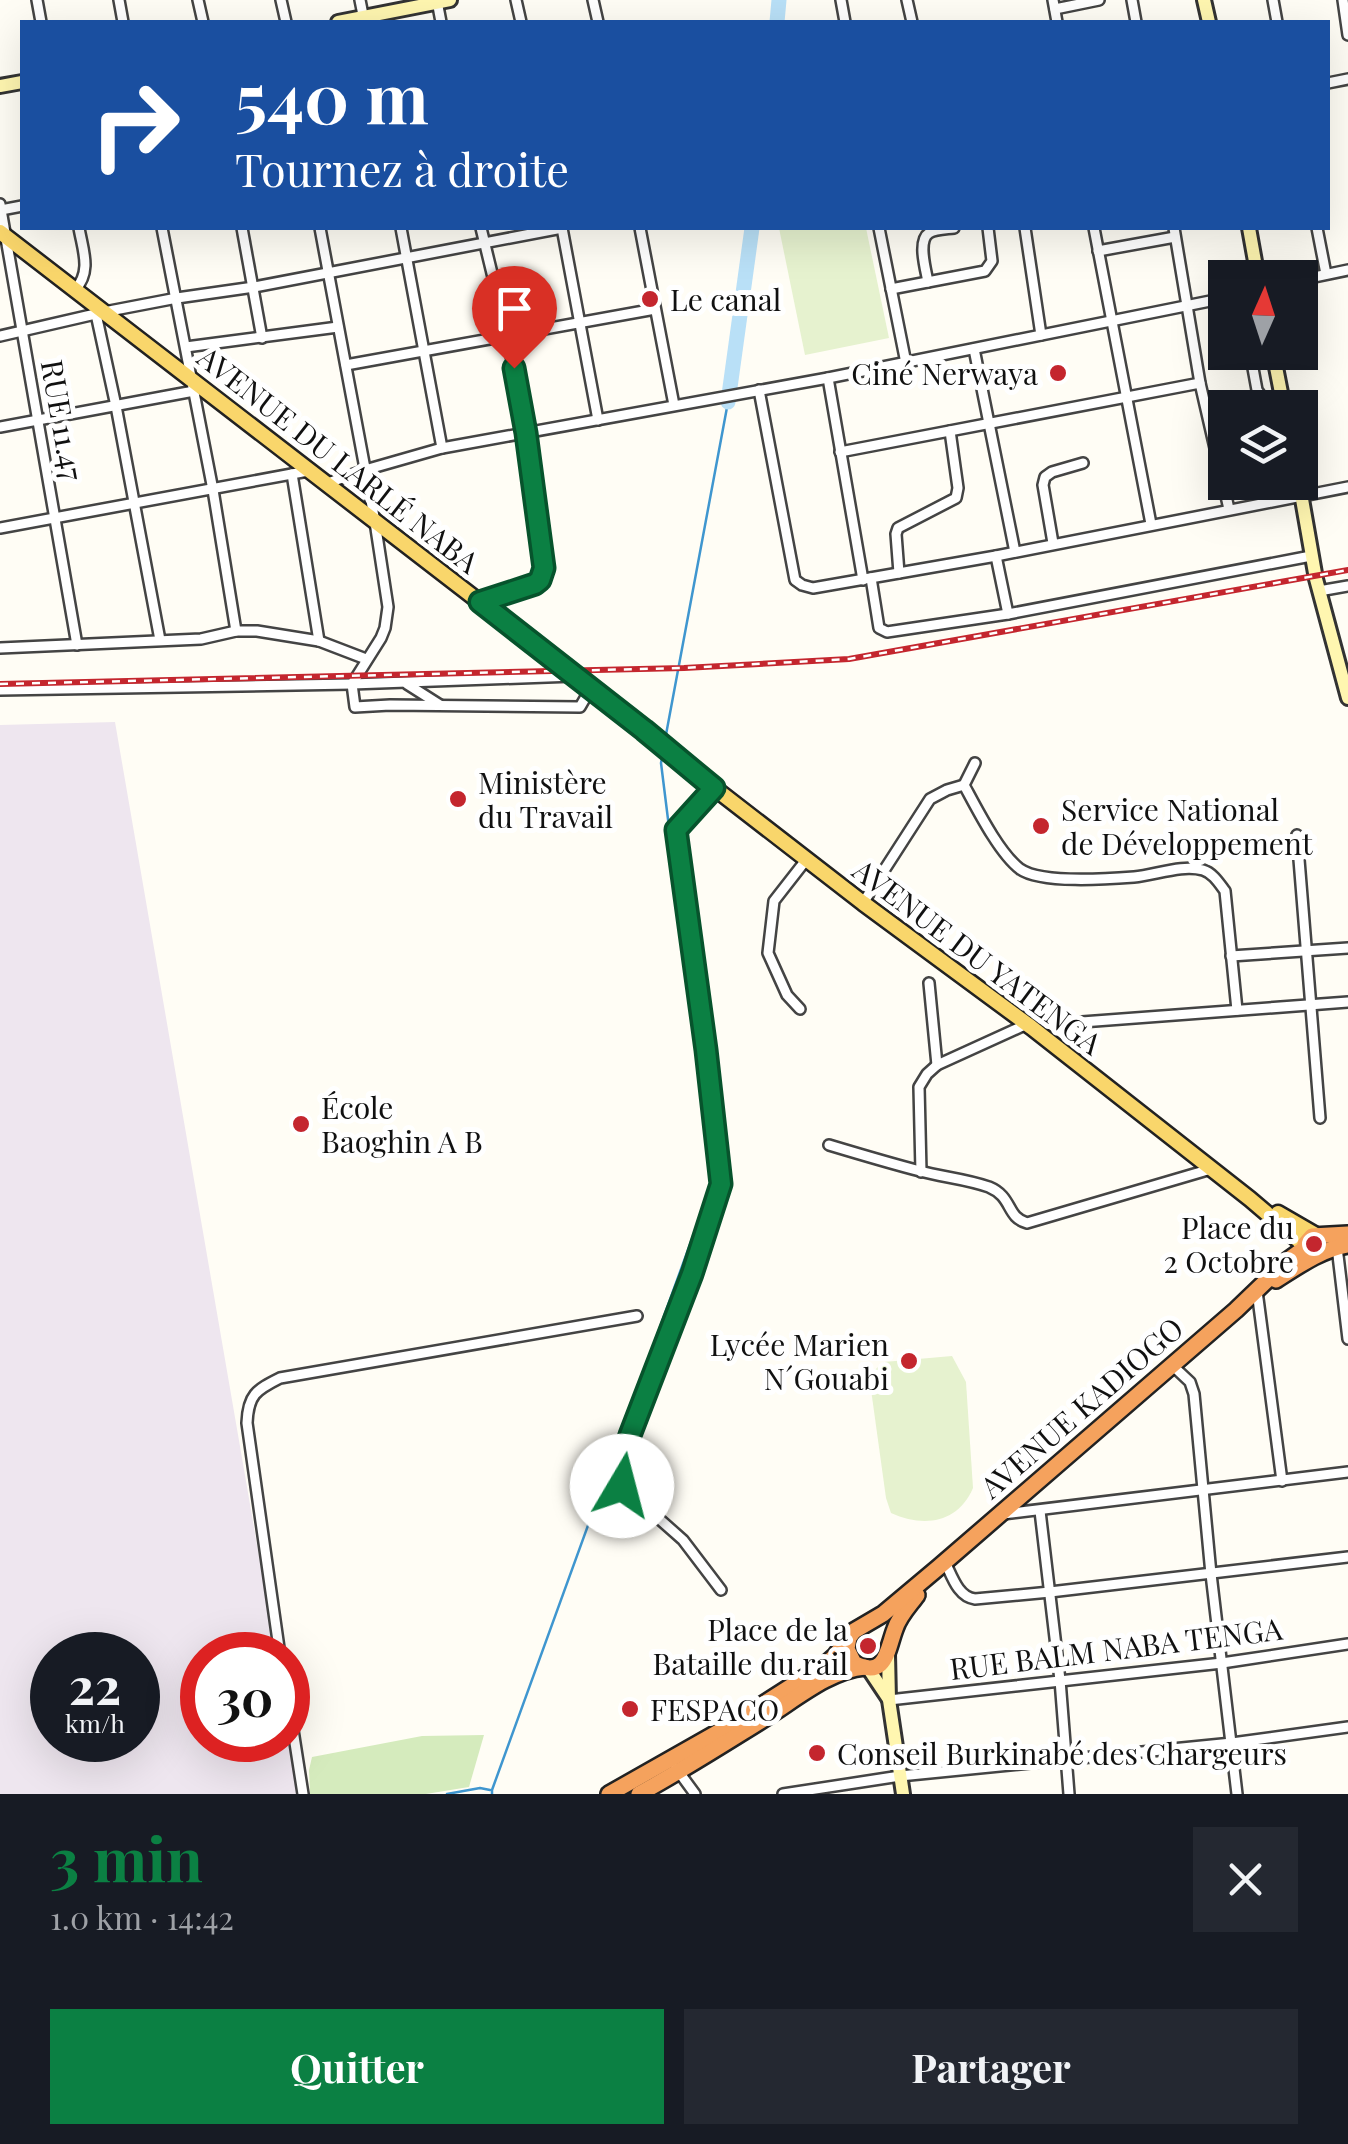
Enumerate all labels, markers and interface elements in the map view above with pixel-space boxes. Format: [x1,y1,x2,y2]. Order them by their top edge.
text: 540 m [235,48,429,142]
icon: right [70,60,200,190]
text: Tournez à droite [235,138,569,198]
north arrow [1208,260,1318,370]
map controls [1208,260,1318,500]
pin [472,266,557,369]
place label: Le canal [670,279,781,319]
icon: arrive [487,281,542,336]
marker: Le canal [639,288,661,310]
street label: AVENUE DU LARLÉ NABA [189,336,489,582]
place label: Ciné Nerwaya [851,353,1038,393]
street label: RUE 11.47 [33,357,93,483]
marker: Ciné Nerwaya [1047,362,1069,384]
button: layers [1208,390,1318,500]
place label: Ministère du Travail [478,762,613,836]
marker: Ministère du Travail [447,788,469,810]
place label: Service National de Développement [1061,789,1313,863]
marker: Service National de Développement [1030,815,1052,837]
street label: AVENUE DU YATENGA [845,849,1111,1063]
place label: École Baoghin A B [321,1087,483,1161]
marker: École Baoghin A B [290,1113,312,1135]
place label: Place du 2 Octobre [1163,1207,1294,1281]
marker: Place du 2 Octobre [1303,1233,1325,1255]
street label: AVENUE KADIOGO [970,1308,1191,1507]
place label: Lycée Marien N´Gouabi [710,1324,889,1398]
marker: Lycée Marien N´Gouabi [898,1350,920,1372]
position arrow [570,1434,674,1538]
street label: RUE BALM NABA TENGA [947,1608,1286,1688]
place label: Place de la Bataille du rail [653,1609,848,1683]
speed limit sign: 30 [180,1632,310,1762]
marker: Place de la Bataille du rail [857,1635,879,1657]
text: 22 [69,1651,121,1718]
place label: FESPACO [650,1689,779,1729]
marker: FESPACO [619,1698,641,1720]
text: km/h [65,1706,125,1739]
place label: Conseil Burkinabé des Chargeurs [837,1733,1287,1773]
marker: Conseil Burkinabé des Chargeurs [806,1742,828,1764]
text: 3 min [50,1817,203,1897]
button: close [1193,1827,1298,1932]
text: 1.0 km · 14:42 [50,1895,234,1938]
button: Quitter [50,2009,664,2124]
button: Partager [684,2009,1298,2124]

